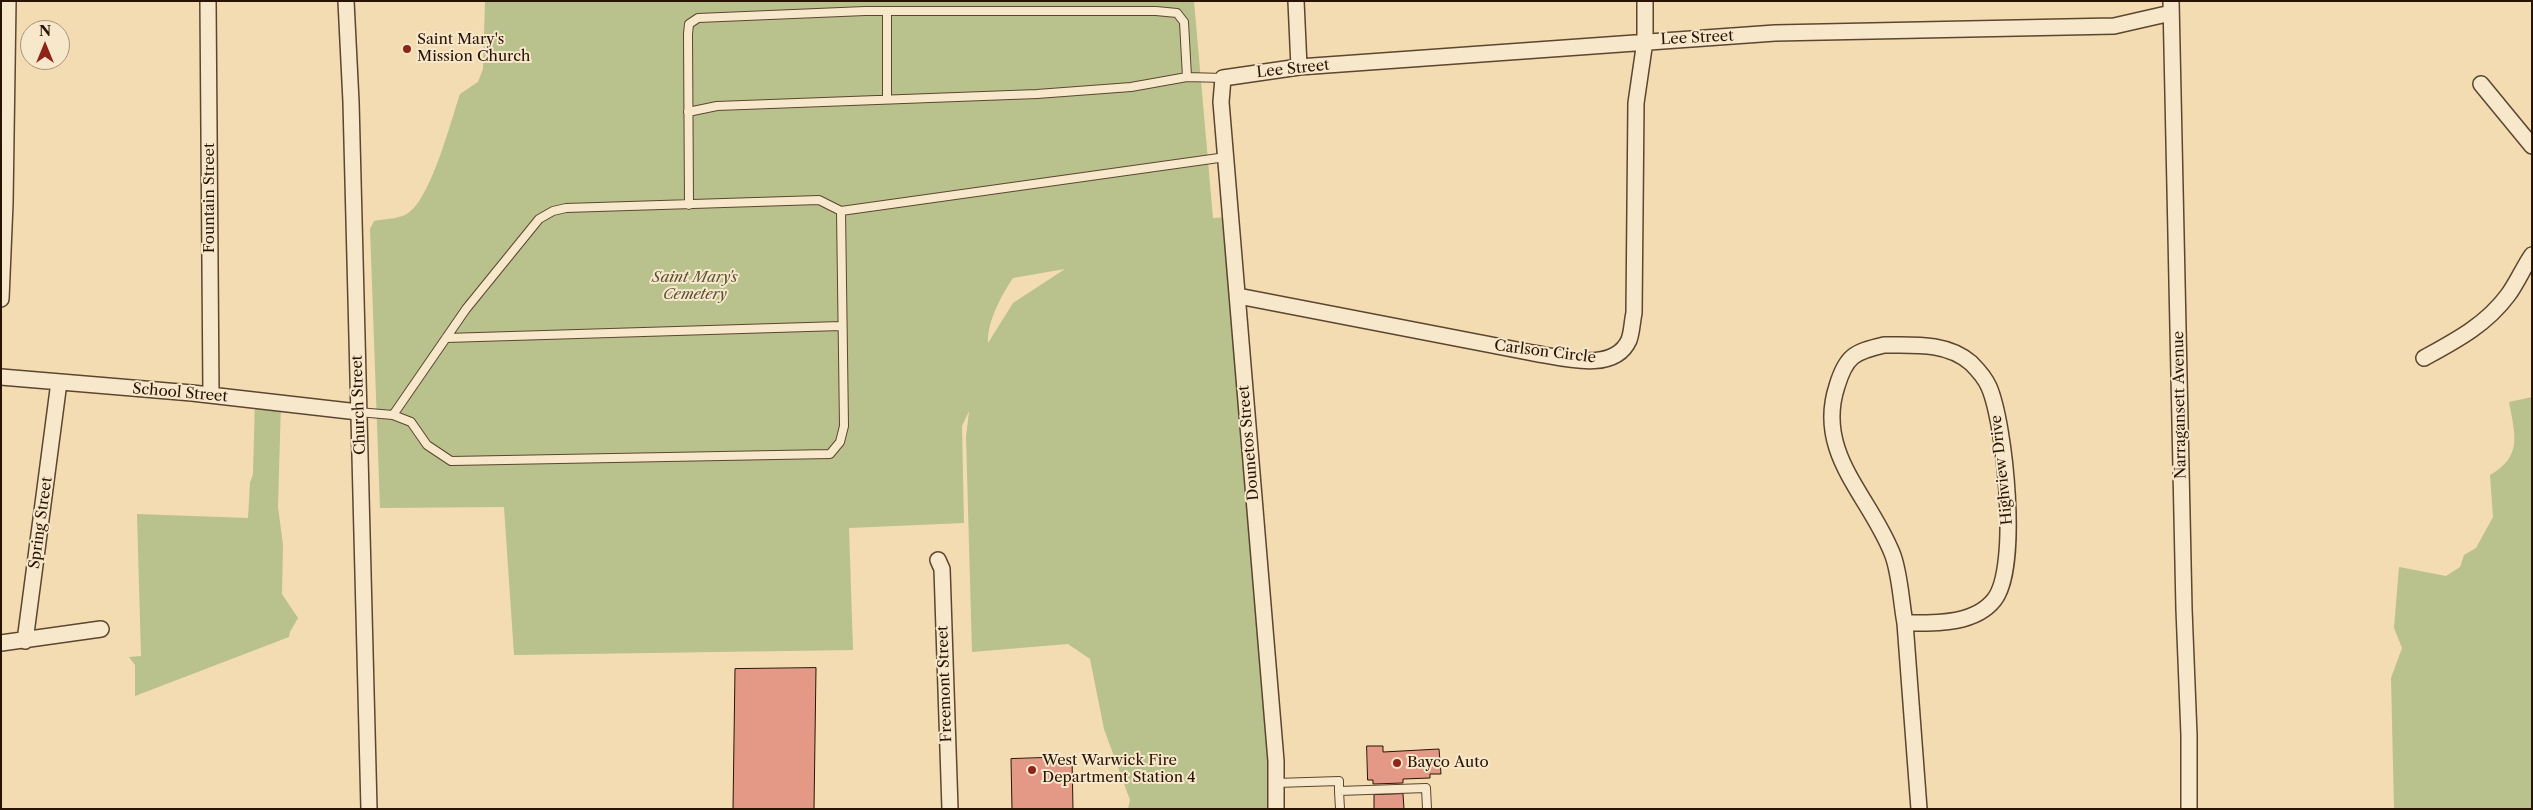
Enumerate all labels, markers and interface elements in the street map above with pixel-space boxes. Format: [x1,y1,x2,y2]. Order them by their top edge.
north arrow [20,20,70,70]
text: N [39,22,51,40]
street label: Lee Street [1660,27,1734,49]
place label: Saint Mary's Mission Church [417,31,531,66]
marker: Saint Mary's Mission Church [401,43,413,55]
street label: Lee Street [1256,56,1330,82]
street label: Fountain Street [201,143,219,253]
park label: Saint Mary's Cemetery [652,269,738,304]
street label: Narragansett Avenue [2170,331,2190,479]
street label: Carlson Circle [1493,337,1597,367]
street label: Church Street [348,355,370,455]
street label: School Street [132,380,228,406]
street label: Dounetos Street [1235,384,1263,502]
street label: Highview Drive [1987,414,2017,526]
street label: Spring Street [26,476,56,570]
street label: Freemont Street [934,625,956,743]
place label: West Warwick Fire Department Station 4 [1042,752,1196,787]
place label: Bayco Auto [1407,754,1489,772]
marker: Bayco Auto [1391,757,1403,769]
marker: West Warwick Fire Department Station 4 [1026,764,1038,776]

